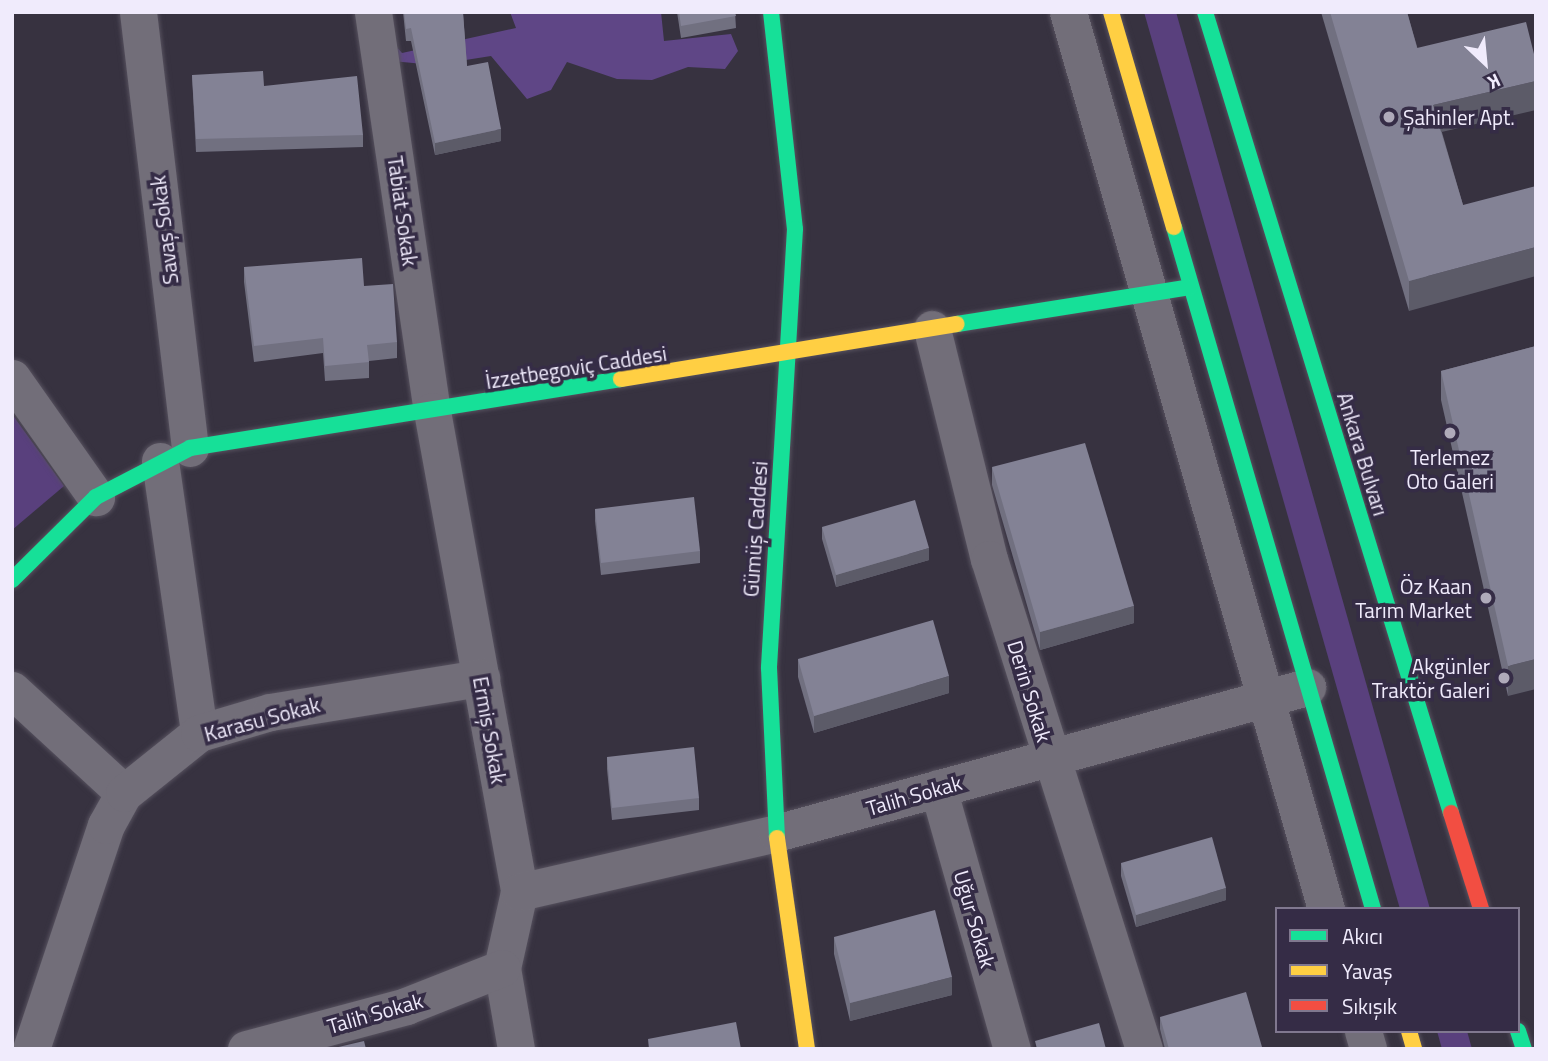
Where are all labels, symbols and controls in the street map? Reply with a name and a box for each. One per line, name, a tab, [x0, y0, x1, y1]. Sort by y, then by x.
north arrow	[1450, 28, 1520, 98]
text: K	[1483, 67, 1506, 98]
place label: Şahinler Apt.	[1403, 104, 1515, 130]
marker: Şahinler Apt.	[1381, 109, 1397, 125]
street label: Tabiat Sokak	[383, 154, 423, 268]
street label: Savaş Sokak	[145, 174, 183, 286]
street label: İzzetbegoviç Caddesi	[484, 340, 668, 394]
street label: Ankara Bulvarı	[1332, 389, 1394, 519]
marker: Terlemez Oto Galeri	[1442, 425, 1458, 441]
place label: Terlemez Oto Galeri	[1406, 444, 1494, 494]
street label: Gümüş Caddesi	[738, 460, 772, 598]
place label: Öz Kaan Tarım Market	[1355, 573, 1472, 623]
marker: Öz Kaan Tarım Market	[1478, 590, 1494, 606]
street label: Derin Sokak	[1003, 637, 1057, 745]
place label: Akgünler Traktör Galeri	[1372, 653, 1490, 703]
marker: Akgünler Traktör Galeri	[1496, 670, 1512, 686]
street label: Ermiş Sokak	[468, 674, 512, 786]
street label: Karasu Sokak	[201, 691, 323, 747]
street label: Talih Sokak	[863, 769, 965, 821]
street label: Uğur Sokak	[949, 867, 1001, 971]
legend	[1275, 907, 1520, 1033]
text: Akıcı	[1342, 920, 1383, 952]
text: Yavaş	[1342, 955, 1393, 987]
street label: Talih Sokak	[324, 987, 426, 1039]
text: Sıkışık	[1342, 990, 1397, 1022]

